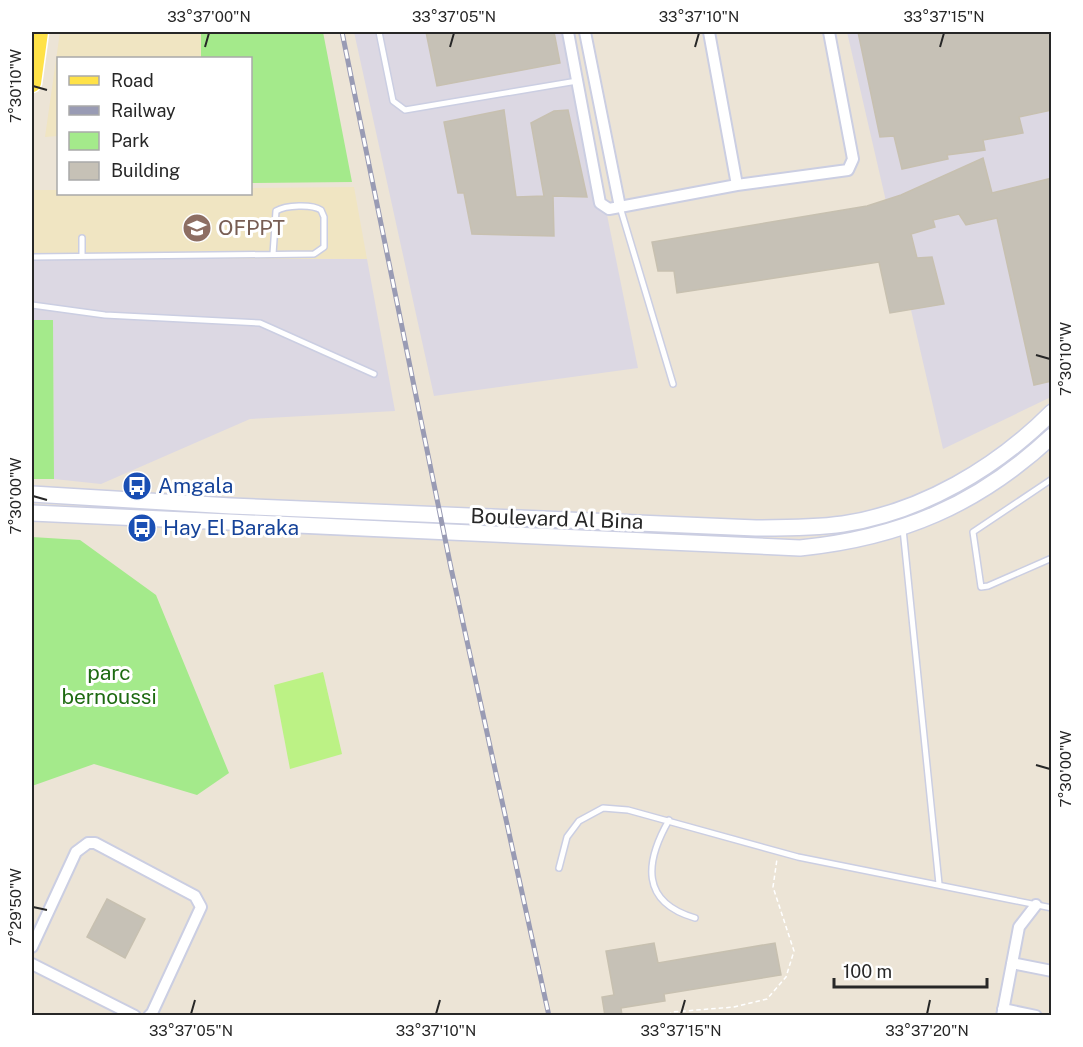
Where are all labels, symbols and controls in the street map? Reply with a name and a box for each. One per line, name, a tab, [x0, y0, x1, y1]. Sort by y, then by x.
text: 33°37'00"N	[167, 8, 251, 25]
text: 33°37'05"N	[412, 8, 496, 25]
text: 33°37'10"N	[659, 8, 739, 25]
text: 33°37'15"N	[903, 8, 985, 25]
text: 7°30'10"W	[7, 49, 24, 123]
legend	[57, 57, 252, 195]
text: Road	[111, 70, 154, 91]
text: Railway	[111, 100, 176, 121]
text: Park	[111, 130, 149, 151]
text: Building	[111, 160, 180, 181]
school or university icon: OFPPT	[181, 212, 213, 244]
place label: OFPPT	[218, 215, 285, 240]
text: 7°30'10"W	[1057, 322, 1074, 396]
text: 7°30'00"W	[7, 457, 24, 535]
bus stop icon: Amgala	[121, 470, 153, 502]
place label: Amgala	[158, 473, 233, 498]
street label: Boulevard Al Bina	[470, 503, 644, 534]
bus stop icon: Hay El Baraka	[126, 512, 158, 544]
place label: Hay El Baraka	[163, 515, 299, 540]
park label: parc bernoussi	[61, 660, 157, 709]
text: 7°30'00"W	[1057, 730, 1074, 808]
text: 7°29'50"W	[7, 868, 24, 946]
scale bar	[834, 951, 987, 989]
text: 100 m	[843, 961, 892, 982]
text: 33°37'05"N	[149, 1022, 233, 1039]
text: 33°37'10"N	[396, 1022, 476, 1039]
text: 33°37'15"N	[640, 1022, 722, 1039]
text: 33°37'20"N	[885, 1022, 969, 1039]

